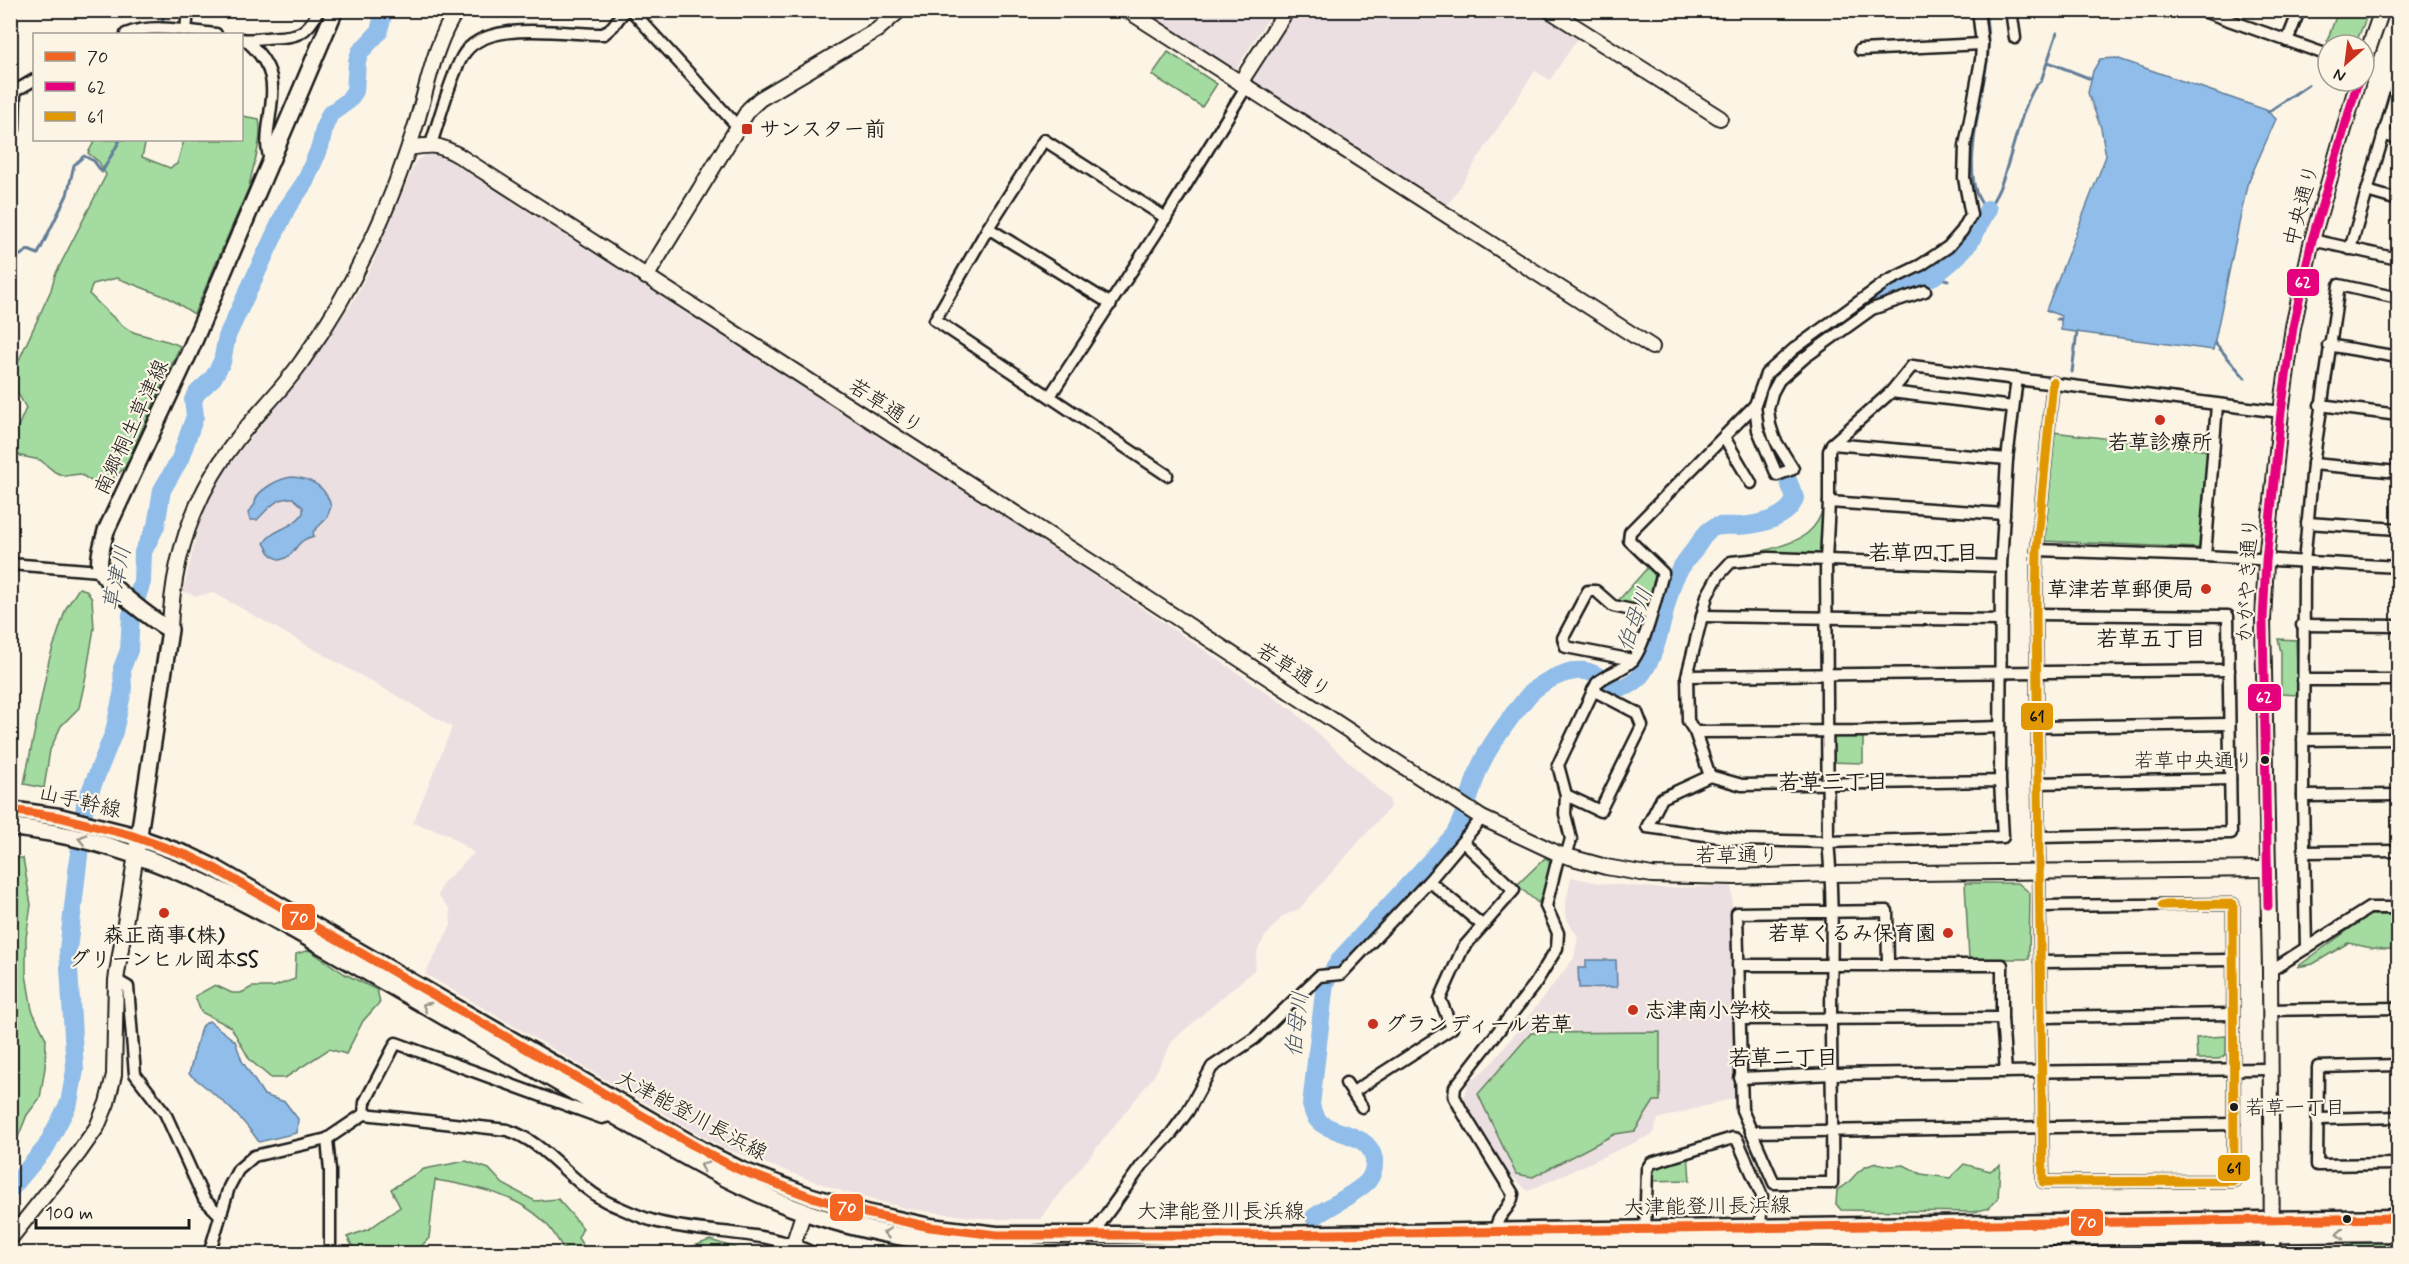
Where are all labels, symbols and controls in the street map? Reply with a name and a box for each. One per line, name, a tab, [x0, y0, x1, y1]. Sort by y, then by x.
legend	[33, 33, 243, 141]
north arrow	[2316, 33, 2376, 93]
text: 70	[87, 46, 108, 70]
text: N	[2330, 63, 2349, 87]
text: 62	[87, 76, 106, 100]
text: 61	[87, 106, 104, 130]
place label: サンスター前	[759, 116, 885, 144]
marker: サンスター前	[740, 122, 754, 136]
street label: 中央通り	[2278, 161, 2326, 249]
line badge: 62	[2286, 268, 2320, 297]
text: 62	[2295, 273, 2311, 294]
street label: 南郷桐生草津線	[88, 355, 176, 500]
street label: 若草通り	[843, 372, 928, 441]
marker: 若草診療所	[2153, 413, 2167, 427]
place label: 若草診療所	[2108, 429, 2213, 457]
street label: かがやき通り	[2231, 516, 2265, 644]
district label: 若草四丁目	[1868, 540, 1978, 568]
water label: 草津川	[97, 543, 139, 614]
place label: 草津若草郵便局	[2047, 576, 2194, 604]
marker: 草津若草郵便局	[2199, 582, 2213, 596]
water label: 伯母川	[1611, 584, 1660, 655]
district label: 若草五丁目	[2096, 626, 2206, 654]
street label: 若草通り	[1251, 636, 1336, 705]
line badge: 62	[2247, 683, 2282, 712]
text: 62	[2256, 688, 2272, 709]
line badge: 61	[2020, 702, 2054, 731]
text: 61	[2029, 707, 2045, 728]
place label: 若草中央通り	[2134, 748, 2254, 775]
marker: 若草中央通り	[2259, 754, 2271, 766]
district label: 若草三丁目	[1778, 769, 1888, 797]
street label: 山手幹線	[36, 779, 124, 825]
one-way arrow	[78, 834, 88, 847]
street label: 若草通り	[1695, 842, 1779, 870]
line badge: 70	[281, 903, 316, 931]
marker: 森正商事(株) グリーンヒル岡本SS	[157, 906, 171, 920]
text: 70	[290, 908, 308, 929]
place label: 若草くるみ保育園	[1768, 920, 1936, 948]
place label: 森正商事(株) グリーンヒル岡本SS	[69, 922, 259, 974]
marker: 若草くるみ保育園	[1941, 926, 1955, 940]
water label: 伯母川	[1280, 990, 1316, 1059]
place label: 志津南小学校	[1645, 997, 1771, 1025]
one-way arrow	[422, 1001, 432, 1013]
marker: 志津南小学校	[1626, 1003, 1640, 1017]
place label: グランディール若草	[1385, 1011, 1572, 1039]
marker: グランディール若草	[1366, 1017, 1380, 1031]
district label: 若草二丁目	[1728, 1045, 1838, 1073]
street label: 大津能登川長浜線	[611, 1064, 772, 1168]
place label: 若草一丁目	[2245, 1095, 2345, 1122]
marker: 若草一丁目	[2228, 1101, 2240, 1113]
line badge: 61	[2217, 1154, 2251, 1182]
text: 61	[2226, 1159, 2242, 1180]
one-way arrow	[700, 1162, 711, 1174]
scale bar	[36, 1192, 189, 1230]
street label: 大津能登川長浜線	[1623, 1192, 1791, 1222]
line badge: 70	[829, 1193, 864, 1222]
text: 70	[838, 1198, 856, 1219]
street label: 大津能登川長浜線	[1137, 1198, 1305, 1226]
text: 100 m	[45, 1202, 93, 1226]
line badge: 70	[2070, 1208, 2104, 1237]
text: 70	[2078, 1213, 2096, 1234]
unlabelled marker	[2341, 1213, 2353, 1225]
one-way arrow	[882, 1227, 892, 1240]
one-way arrow	[2336, 1228, 2345, 1240]

